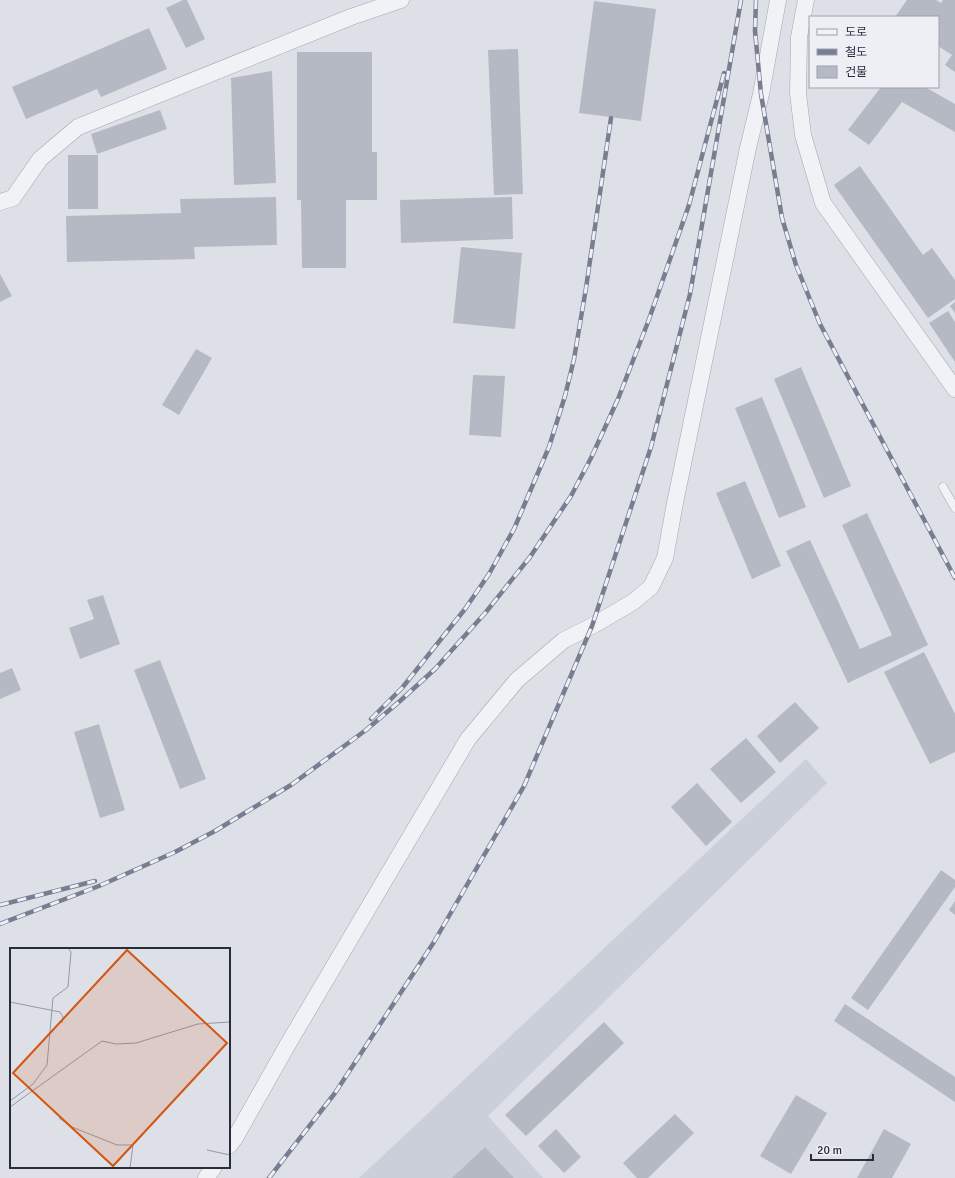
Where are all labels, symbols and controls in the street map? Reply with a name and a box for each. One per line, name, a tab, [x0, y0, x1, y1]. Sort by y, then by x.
legend	[809, 16, 939, 88]
text: 도로	[845, 25, 867, 40]
text: 철도	[845, 45, 867, 60]
text: 건물	[845, 65, 867, 80]
inset map	[10, 948, 230, 1168]
scale bar	[811, 1136, 873, 1162]
text: 20 m	[817, 1143, 842, 1158]

